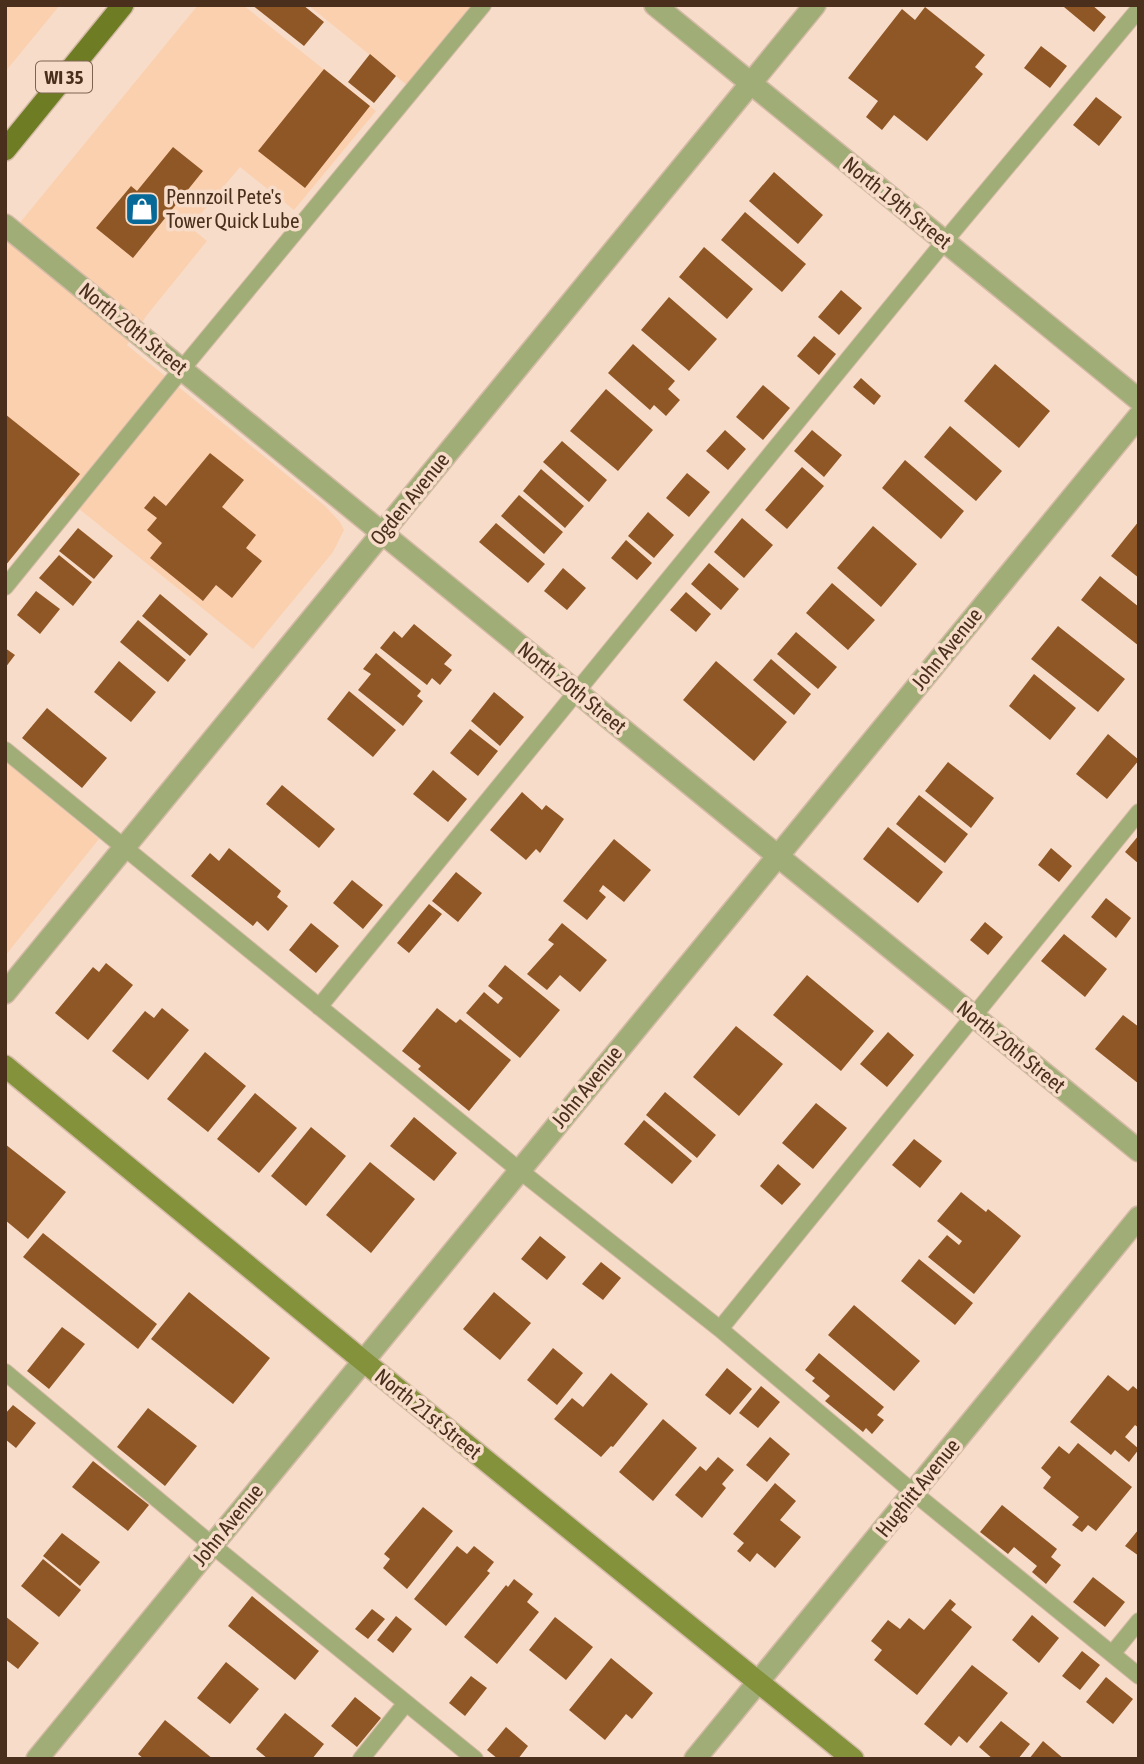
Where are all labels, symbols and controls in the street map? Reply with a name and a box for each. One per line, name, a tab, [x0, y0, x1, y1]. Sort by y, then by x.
road number: WI 35	[36, 61, 92, 92]
street label: North 19th Street	[839, 151, 957, 253]
place label: Pennzoil Pete's Tower Quick Lube	[166, 184, 299, 232]
shop icon: Pennzoil Pete's Tower Quick Lube	[123, 190, 161, 228]
street label: North 20th Street	[75, 277, 193, 379]
street label: Ogden Avenue	[365, 447, 454, 549]
street label: John Avenue	[906, 603, 986, 694]
street label: North 20th Street	[514, 636, 632, 738]
street label: North 20th Street	[953, 995, 1071, 1097]
street label: John Avenue	[546, 1041, 626, 1132]
street label: North 21st Street	[371, 1363, 487, 1463]
street label: Hughitt Avenue	[870, 1433, 964, 1541]
street label: John Avenue	[187, 1479, 267, 1570]

